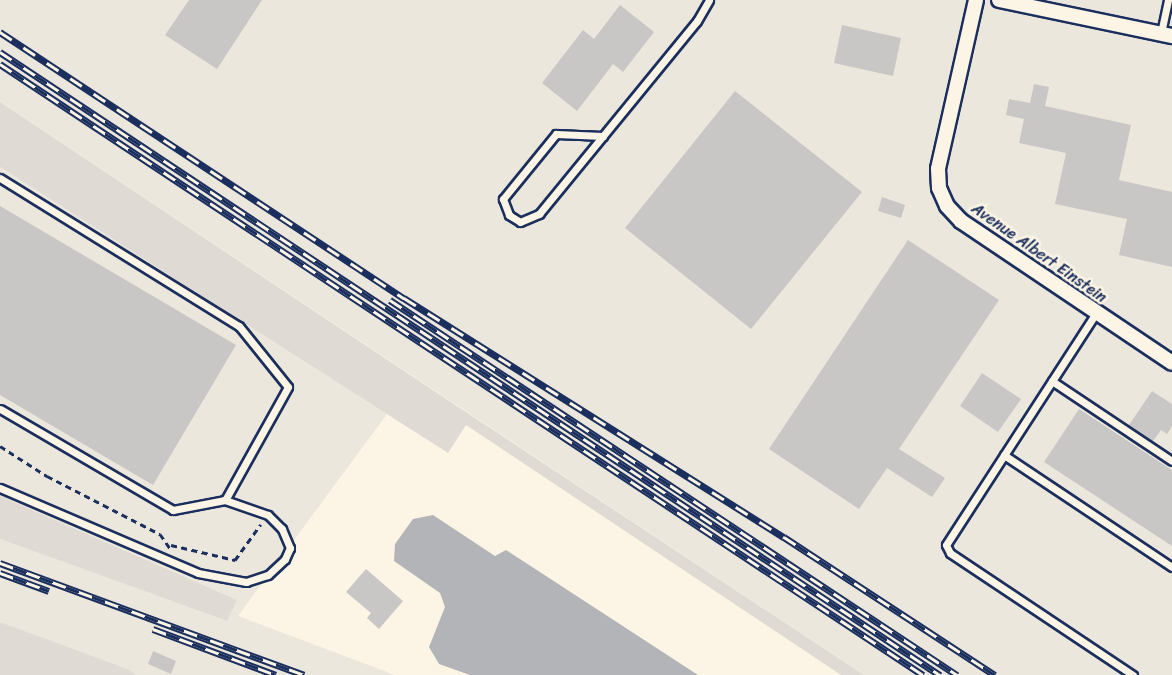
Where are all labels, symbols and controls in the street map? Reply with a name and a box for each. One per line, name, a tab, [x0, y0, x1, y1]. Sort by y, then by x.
street label: Avenue Albert Einstein	[967, 199, 1111, 307]

